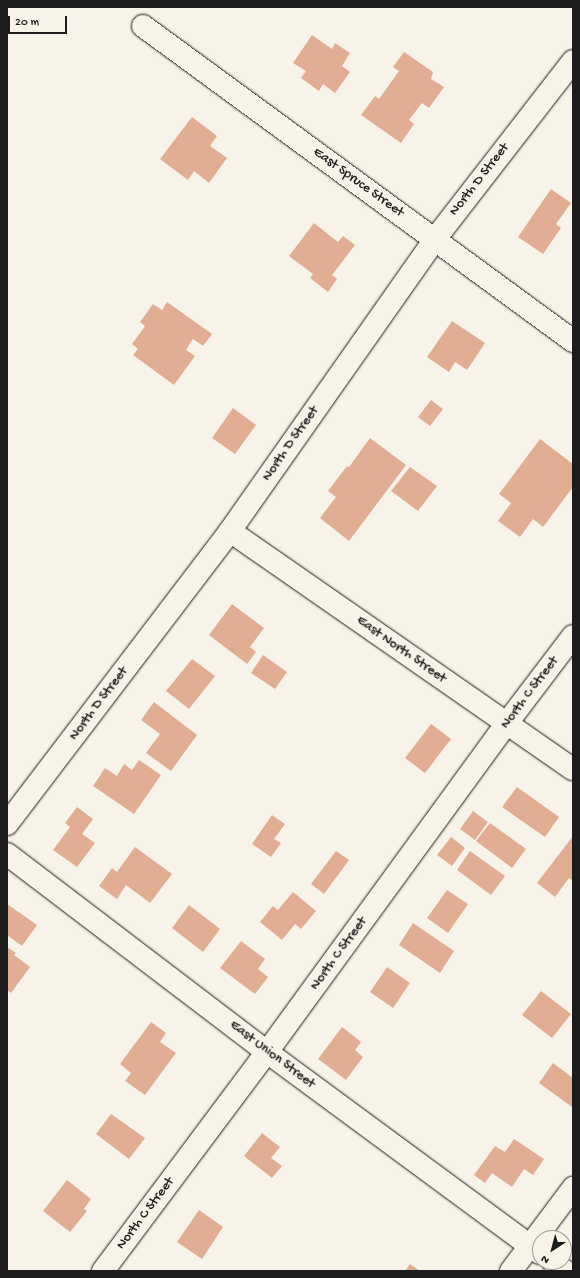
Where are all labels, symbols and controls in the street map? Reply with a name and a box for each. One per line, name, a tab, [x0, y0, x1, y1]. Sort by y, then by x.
scale bar	[10, 8, 69, 34]
text: 20 m	[15, 16, 39, 30]
street label: North D Street	[446, 140, 514, 220]
street label: East Spruce Street	[309, 144, 407, 222]
street label: North D Street	[259, 403, 323, 485]
street label: East North Street	[353, 613, 449, 687]
street label: North C Street	[497, 654, 563, 732]
street label: North D Street	[66, 664, 132, 744]
street label: North C Street	[307, 914, 371, 994]
street label: East Union Street	[226, 1017, 318, 1093]
street label: North C Street	[113, 1175, 179, 1253]
north arrow	[532, 1230, 572, 1270]
text: N	[539, 1252, 552, 1266]

